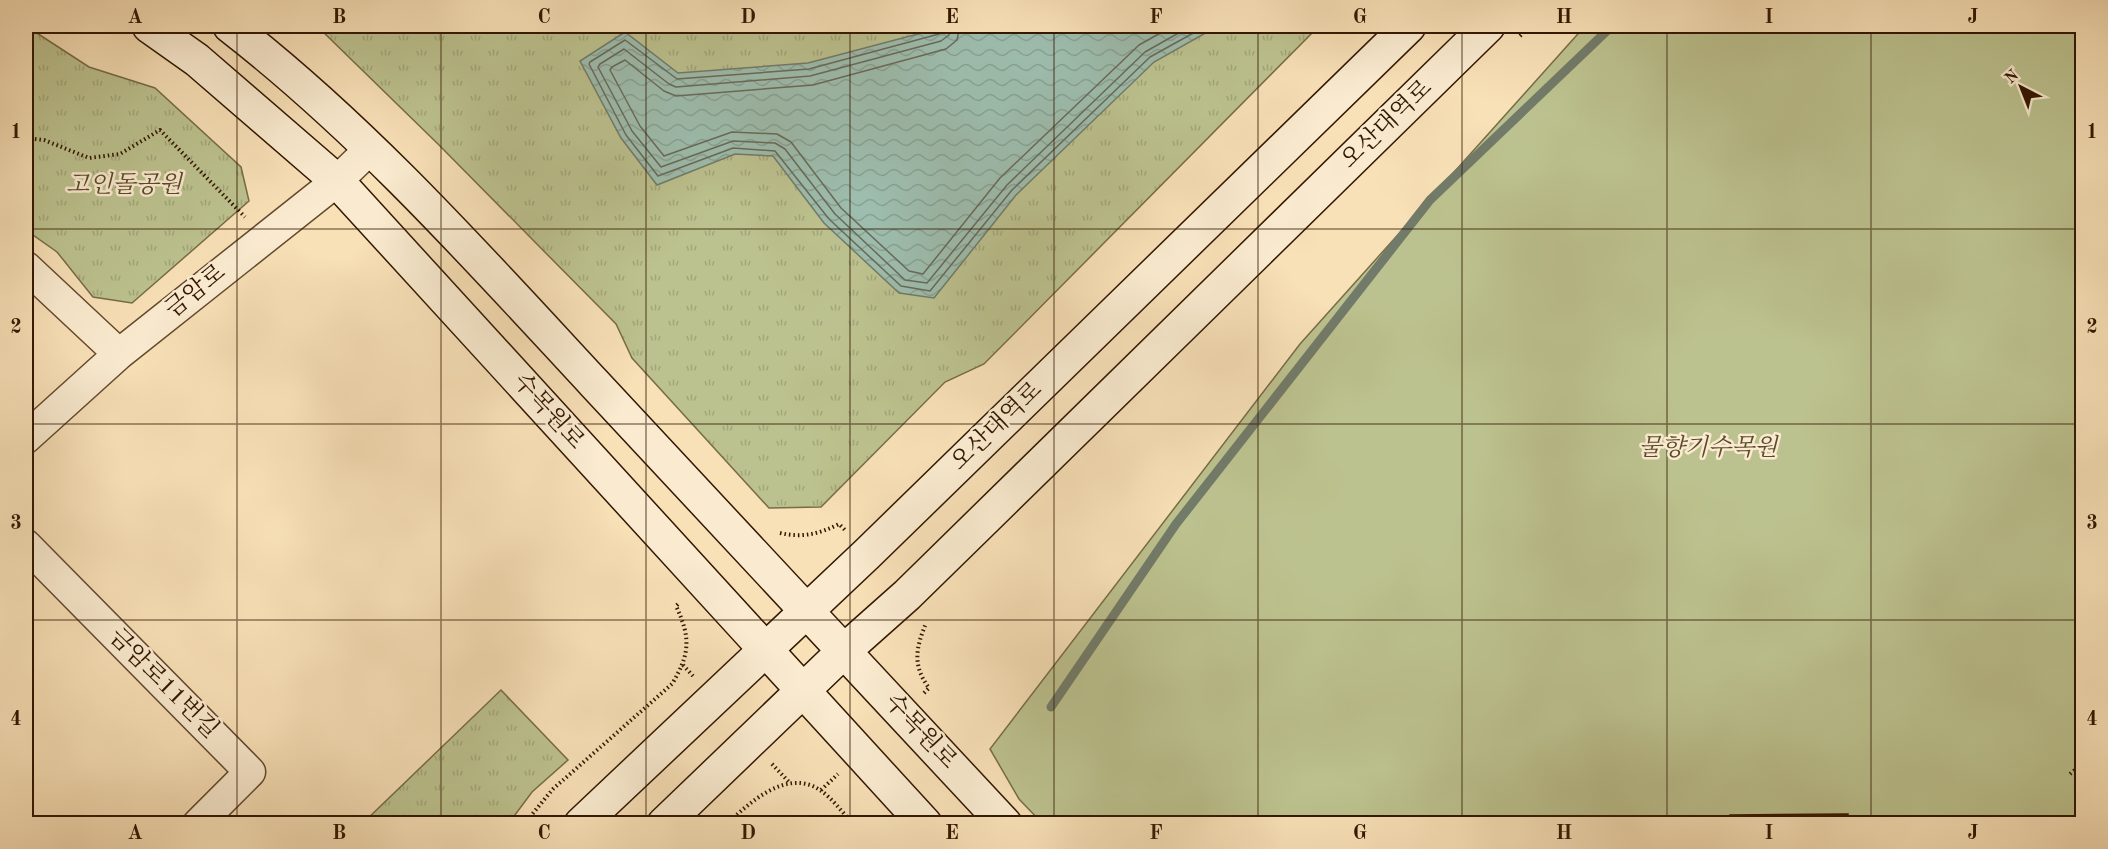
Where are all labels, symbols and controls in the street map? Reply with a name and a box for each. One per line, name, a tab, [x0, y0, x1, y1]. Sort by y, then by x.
text: A	[127, 8, 143, 28]
text: B	[332, 8, 346, 28]
text: C	[537, 8, 551, 28]
text: D	[740, 8, 756, 28]
text: E	[945, 8, 959, 28]
text: F	[1149, 8, 1163, 28]
text: G	[1353, 8, 1367, 28]
text: H	[1556, 8, 1572, 28]
text: I	[1765, 8, 1773, 28]
text: J	[1968, 8, 1979, 28]
north arrow	[1991, 57, 2051, 117]
text: N	[2002, 67, 2023, 87]
street label: 오산대역로	[1336, 75, 1437, 174]
text: 1	[10, 123, 22, 143]
text: 1	[2086, 123, 2098, 143]
park label: 고인돌공원	[66, 171, 184, 198]
street label: 금암로	[160, 259, 231, 323]
text: 2	[10, 318, 22, 338]
text: 2	[2086, 318, 2098, 338]
street label: 수목원로	[508, 368, 589, 454]
street label: 오산대역로	[946, 377, 1047, 476]
park label: 물향기수목원	[1638, 434, 1779, 461]
text: 3	[10, 514, 22, 534]
text: 3	[2086, 514, 2098, 534]
street label: 금암로11번길	[104, 623, 224, 743]
street label: 수목원로	[880, 689, 962, 774]
text: 4	[10, 710, 22, 730]
text: 4	[2086, 710, 2098, 730]
text: A	[127, 824, 143, 844]
text: B	[332, 824, 346, 844]
text: C	[537, 824, 551, 844]
text: D	[740, 824, 756, 844]
text: E	[945, 824, 959, 844]
text: F	[1149, 824, 1163, 844]
text: G	[1353, 824, 1367, 844]
text: H	[1556, 824, 1572, 844]
text: I	[1765, 824, 1773, 844]
text: J	[1968, 824, 1979, 844]

